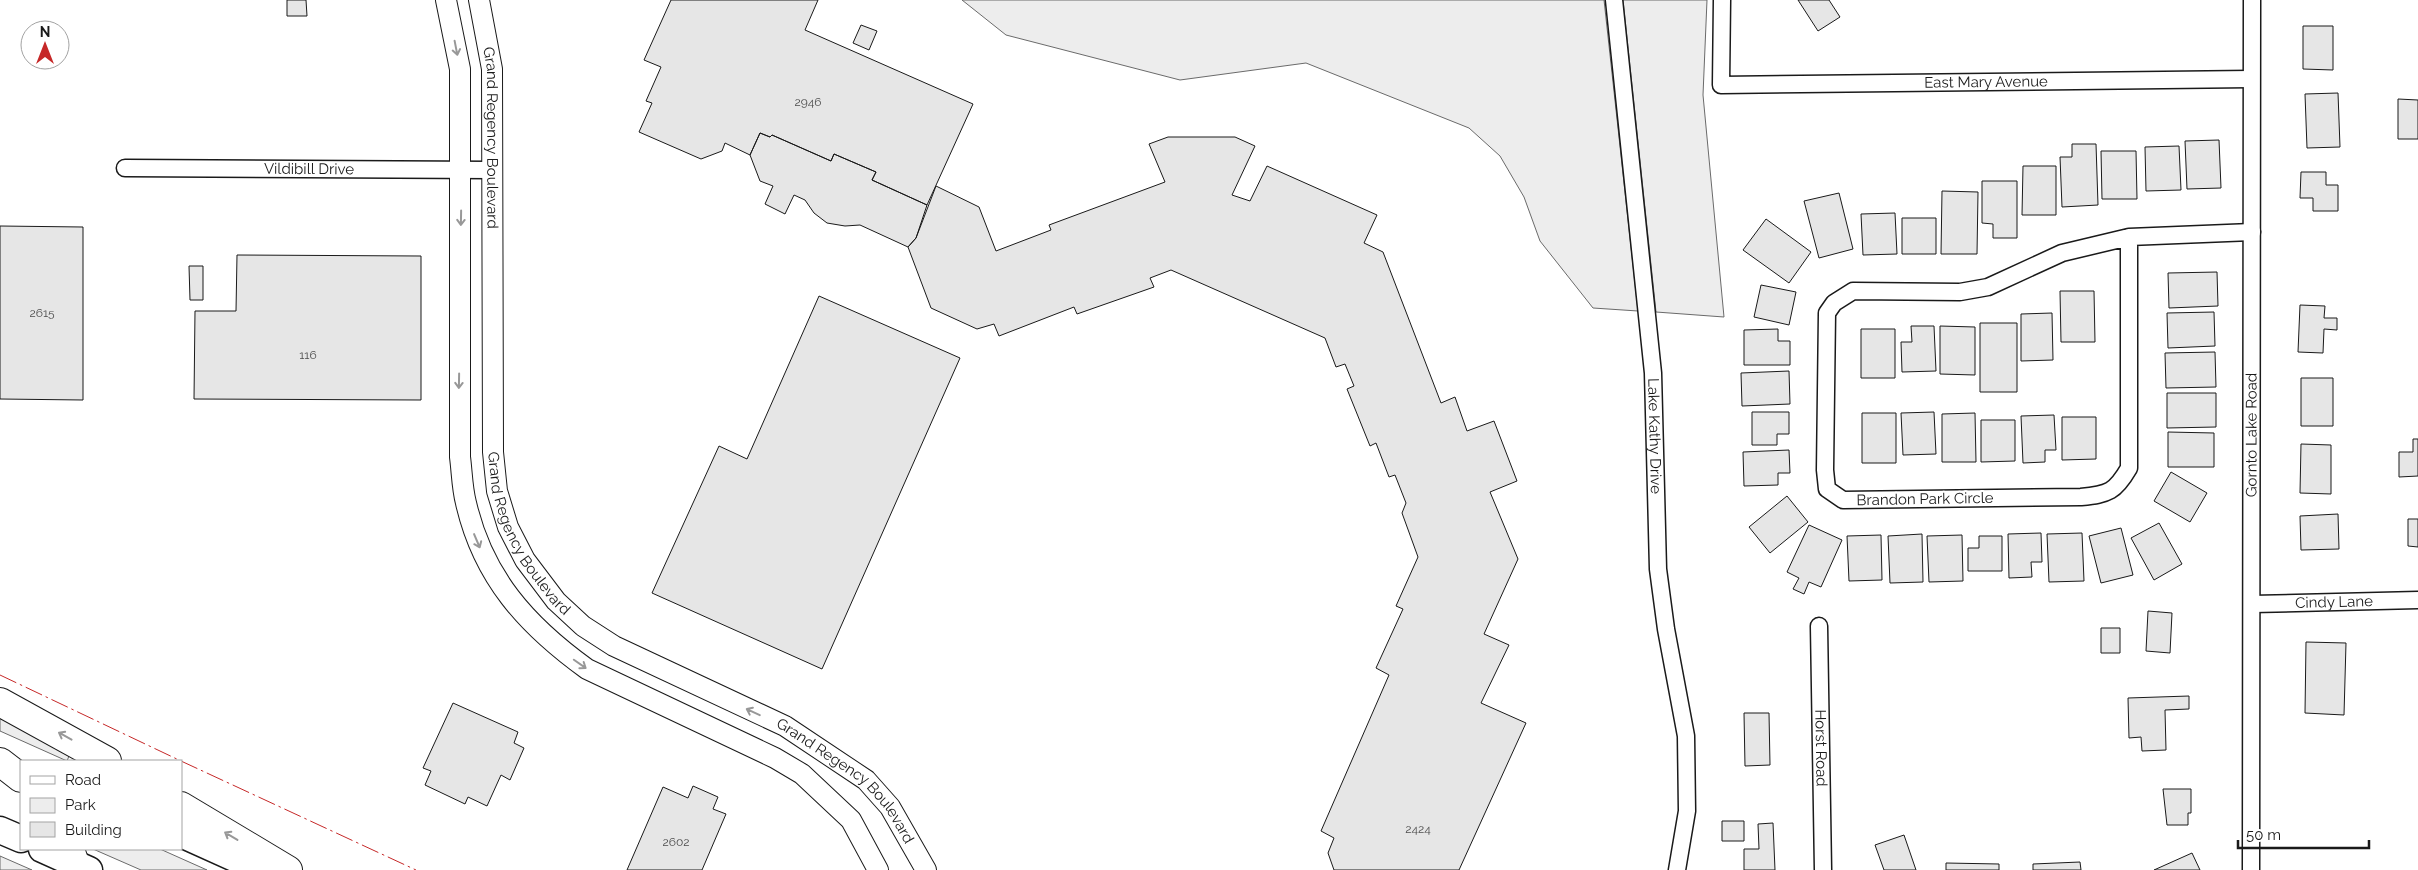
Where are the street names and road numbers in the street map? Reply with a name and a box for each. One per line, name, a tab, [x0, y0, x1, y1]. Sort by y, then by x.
street label: Grand Regency Boulevard	[479, 46, 501, 229]
street label: East Mary Avenue	[1924, 72, 2048, 92]
street label: Vildibill Drive	[264, 160, 354, 178]
street label: Gornto Lake Road	[2242, 373, 2261, 497]
street label: Lake Kathy Drive	[1644, 378, 1665, 494]
street label: Grand Regency Boulevard	[484, 451, 574, 619]
street label: Brandon Park Circle	[1856, 489, 1994, 509]
street label: Cindy Lane	[2295, 592, 2373, 612]
street label: Horst Road	[1811, 709, 1831, 787]
street label: Grand Regency Boulevard	[774, 714, 918, 847]

